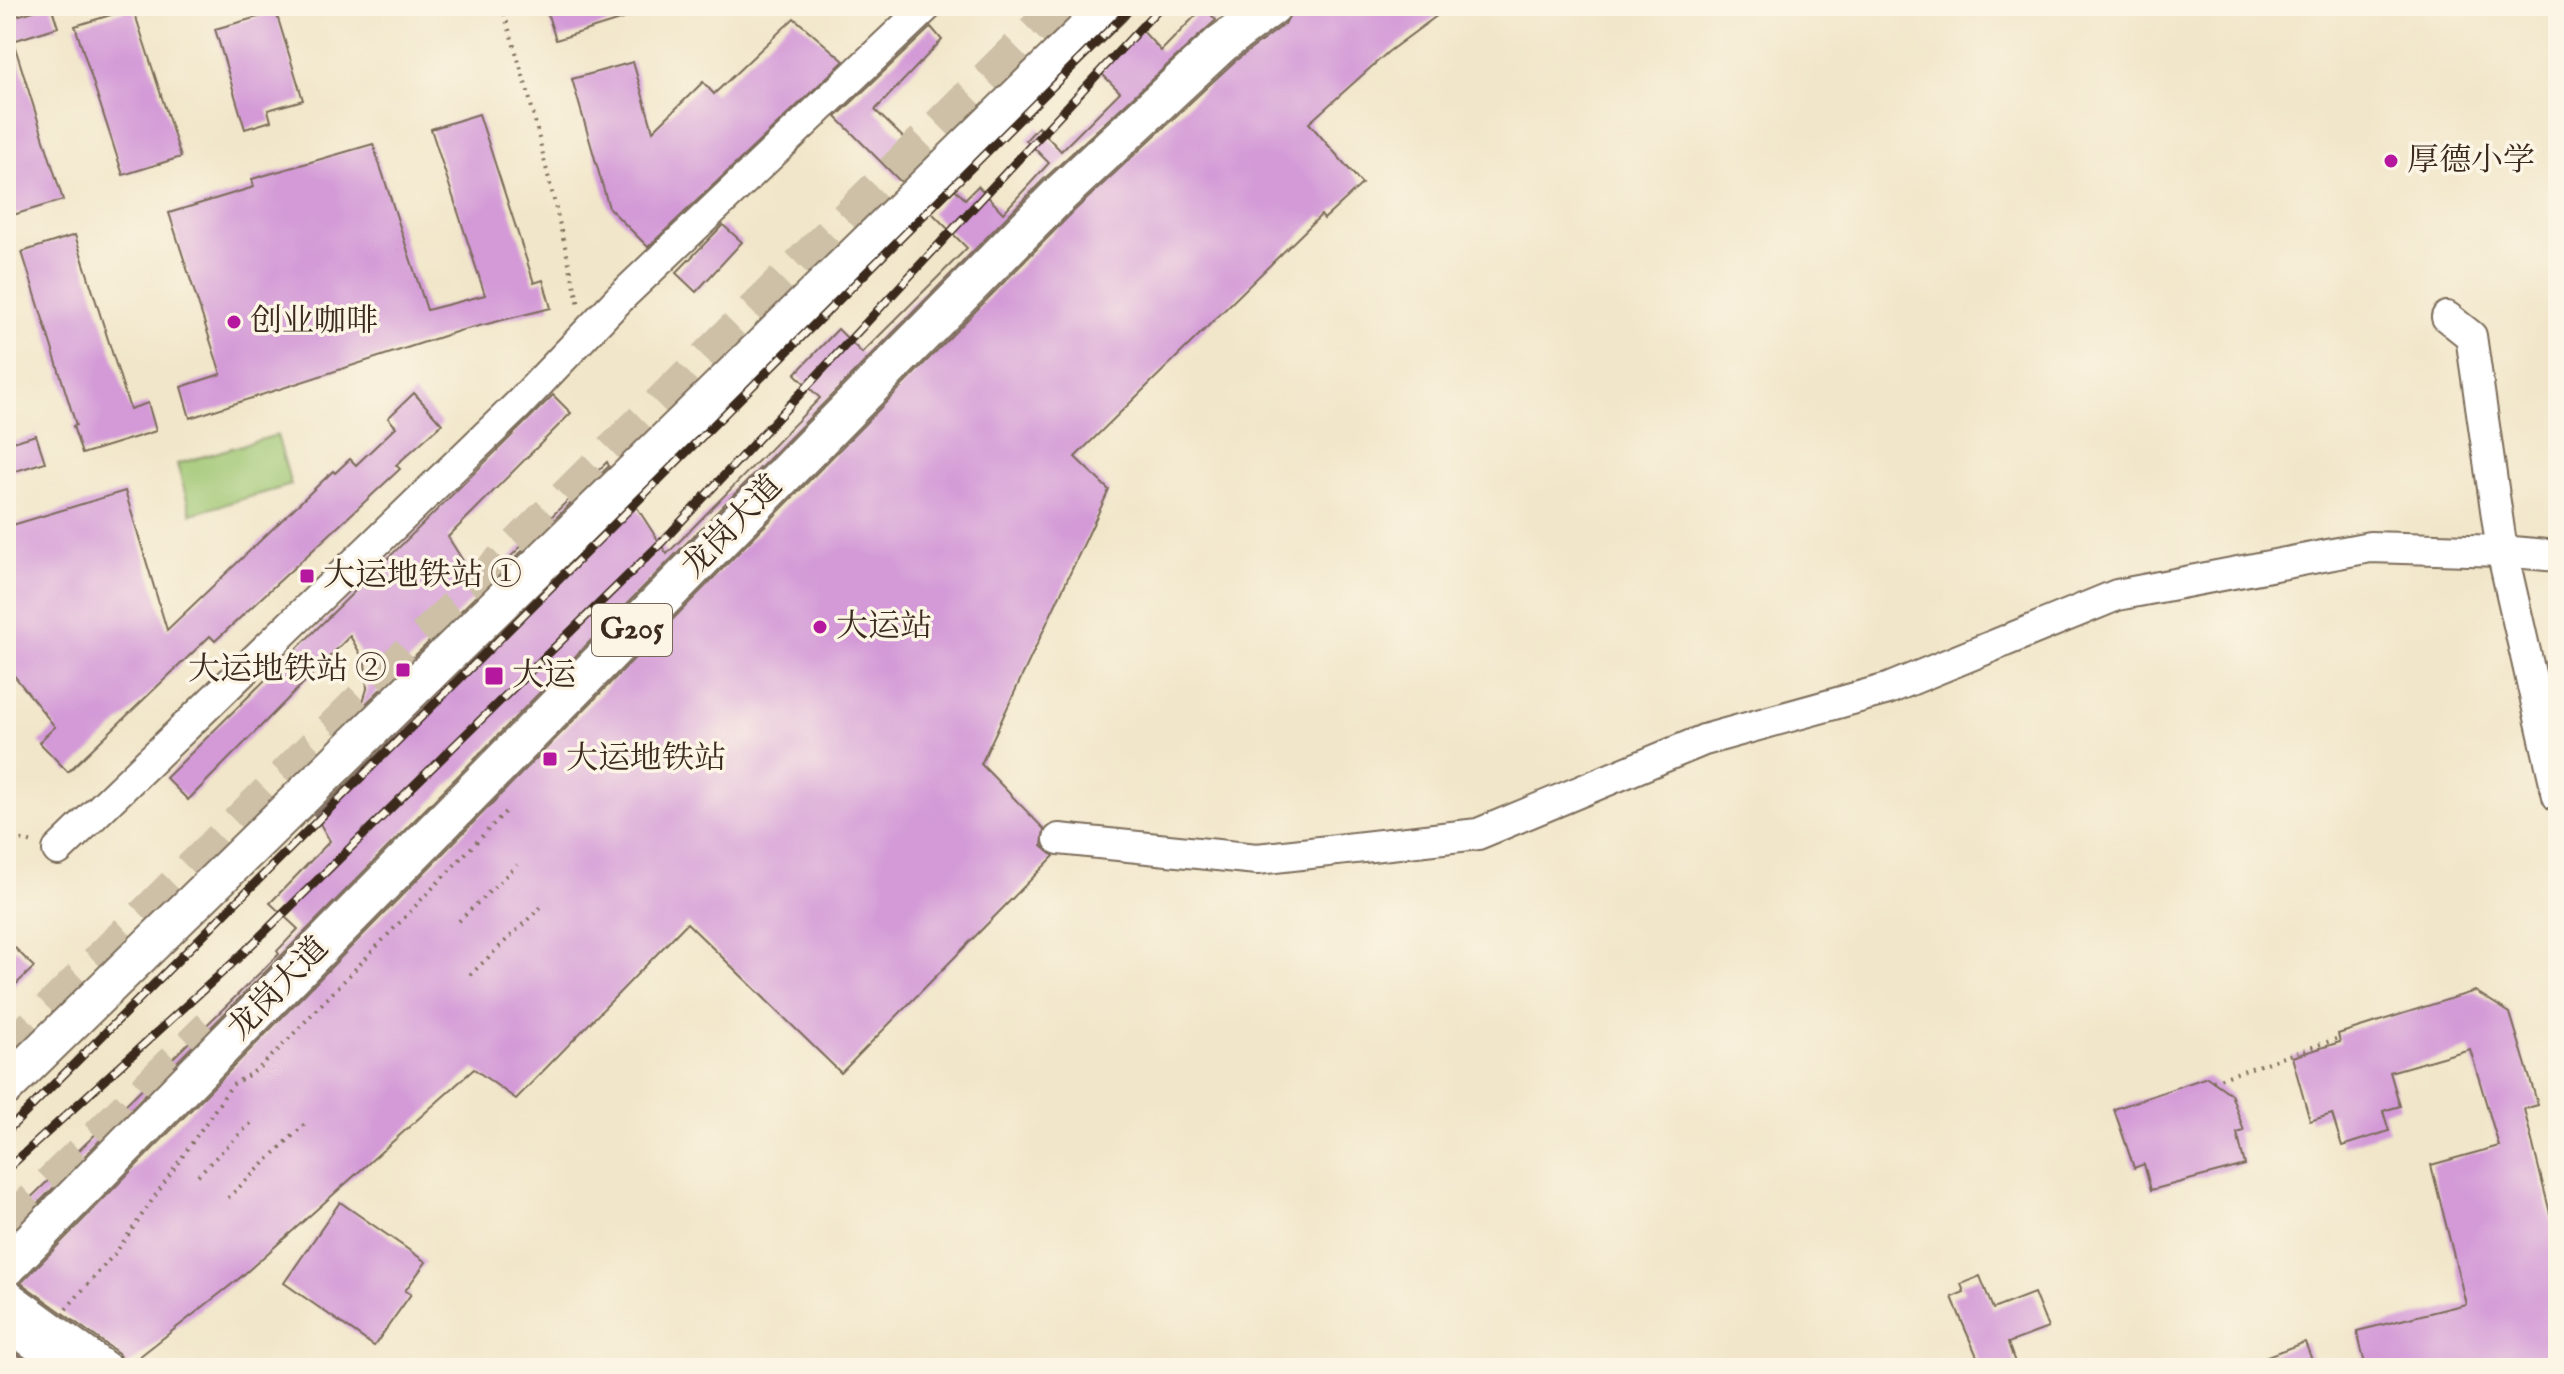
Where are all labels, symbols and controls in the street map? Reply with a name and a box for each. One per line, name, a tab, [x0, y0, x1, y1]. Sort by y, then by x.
place label: 厚德小学	[2407, 141, 2535, 182]
marker: 厚德小学	[2382, 152, 2400, 170]
place label: 创业咖啡	[250, 302, 378, 343]
marker: 创业咖啡	[225, 313, 243, 331]
street label: 龙岗大道	[674, 467, 792, 587]
place label: 大运地铁站 ①	[323, 556, 522, 597]
marker: 大运地铁站 ①	[298, 567, 316, 585]
road number: G205	[592, 604, 672, 656]
place label: 大运站	[836, 607, 932, 648]
marker: 大运站	[811, 618, 829, 636]
place label: 大运地铁站 ②	[188, 650, 387, 691]
place label: 大运	[512, 656, 576, 697]
marker: 大运地铁站 ②	[394, 661, 412, 679]
marker: 大运	[483, 665, 505, 687]
place label: 大运地铁站	[566, 739, 726, 780]
marker: 大运地铁站	[541, 750, 559, 768]
street label: 龙岗大道	[220, 929, 338, 1049]

